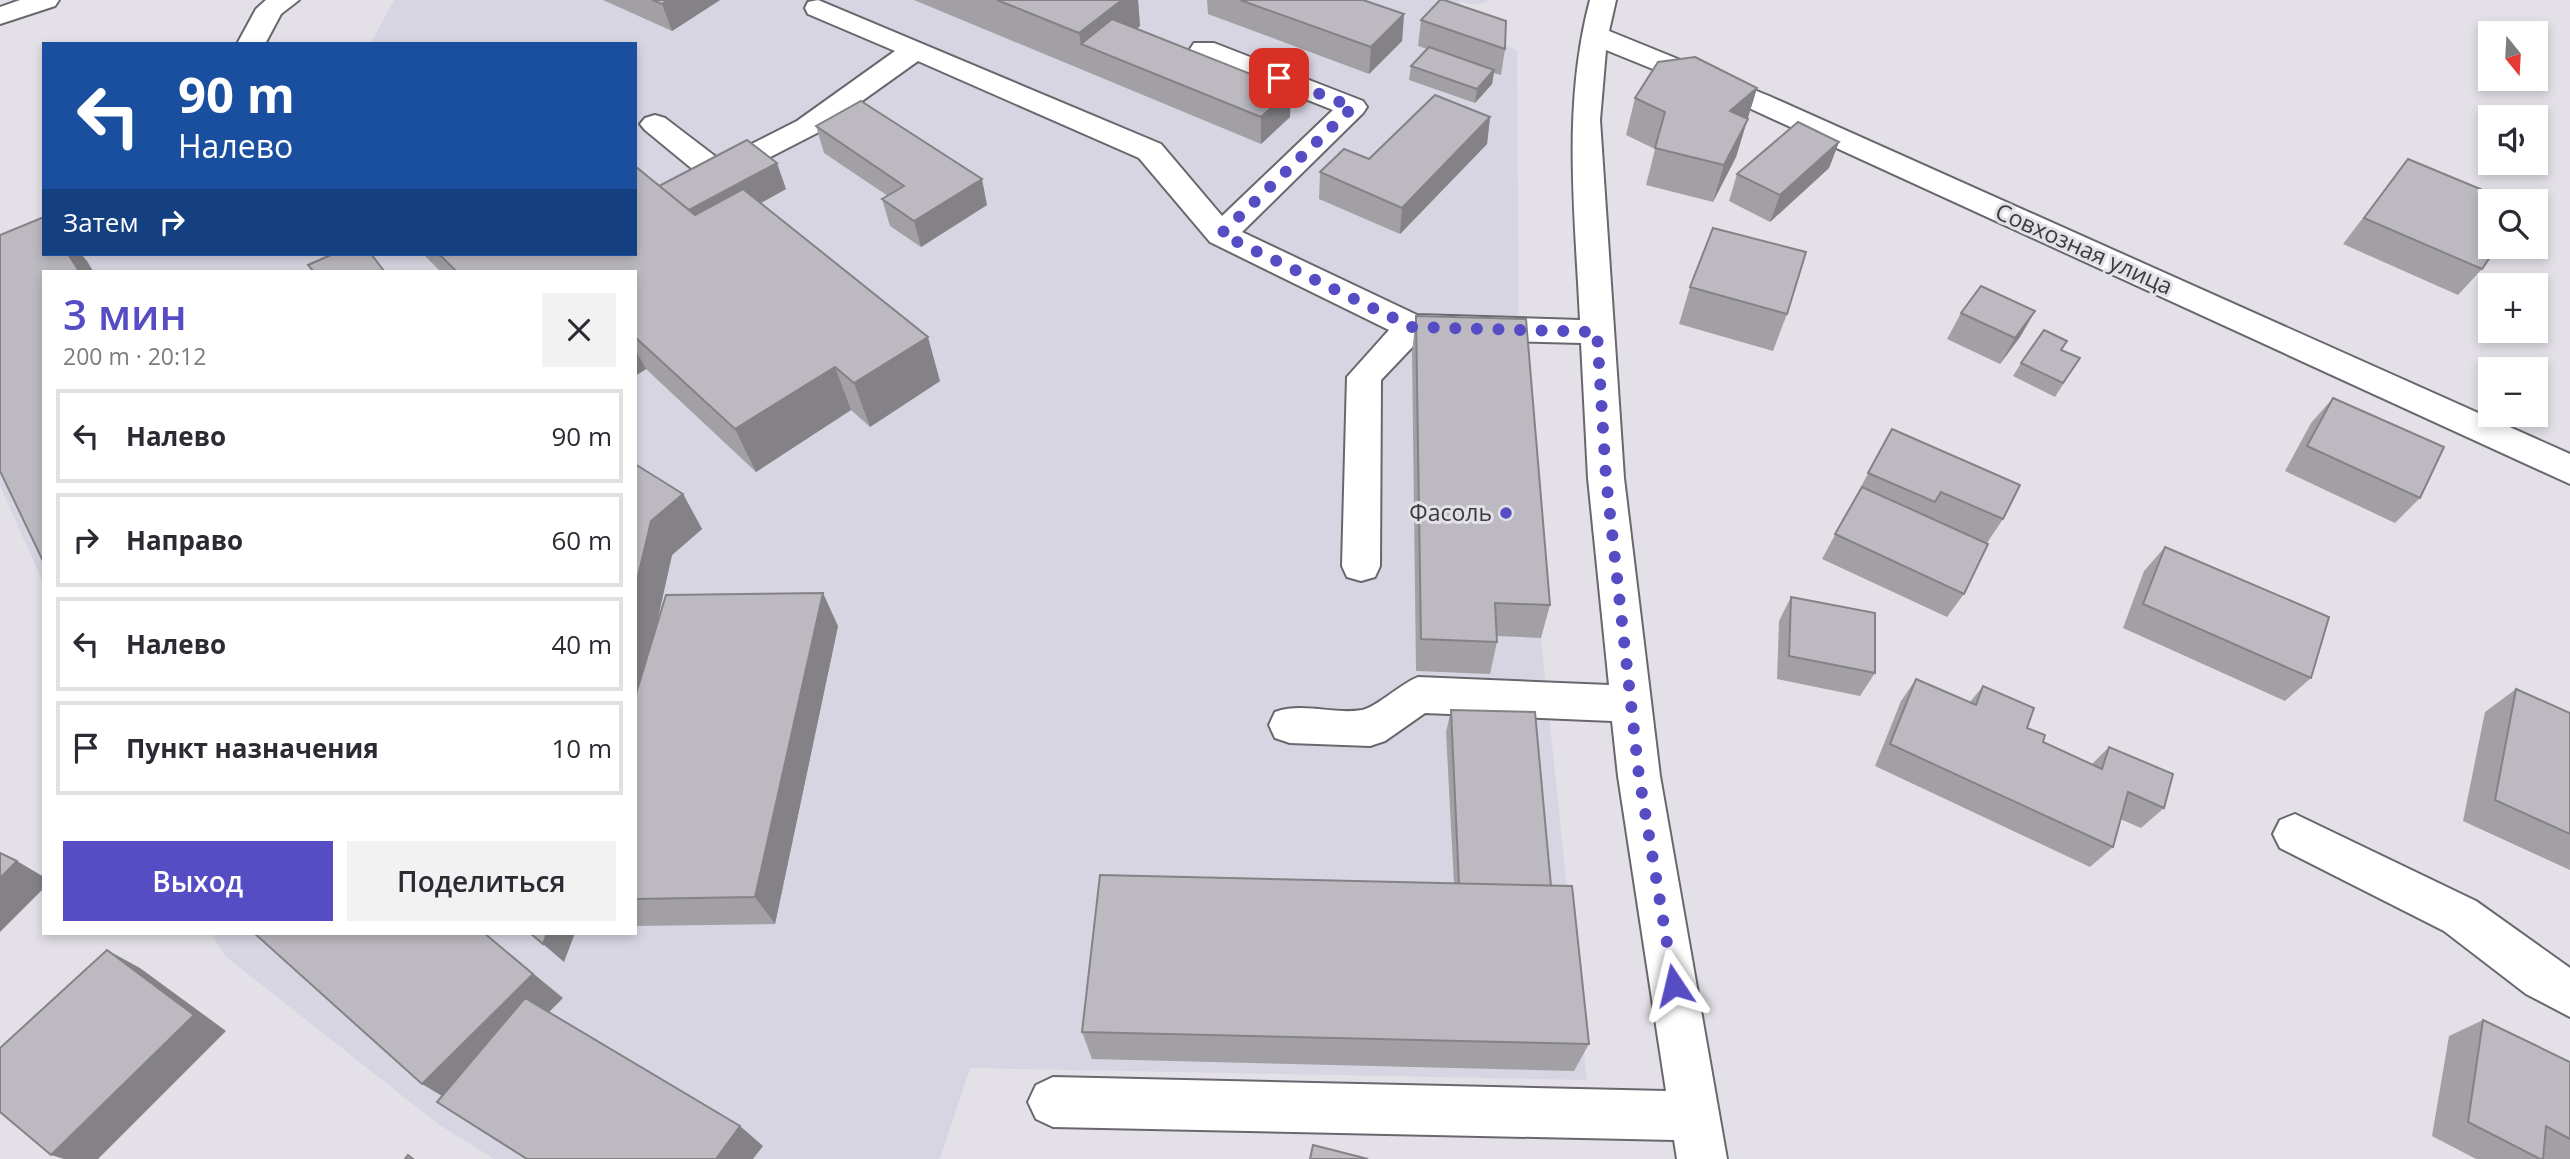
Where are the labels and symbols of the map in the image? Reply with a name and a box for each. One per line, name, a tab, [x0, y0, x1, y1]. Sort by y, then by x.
north arrow	[2478, 21, 2548, 91]
pin	[1249, 48, 1309, 108]
street label: Совхозная улица	[1991, 195, 2178, 302]
place label: Фасоль	[1409, 496, 1492, 528]
marker: Фасоль	[1498, 505, 1514, 521]
position arrow	[1637, 948, 1711, 1022]

